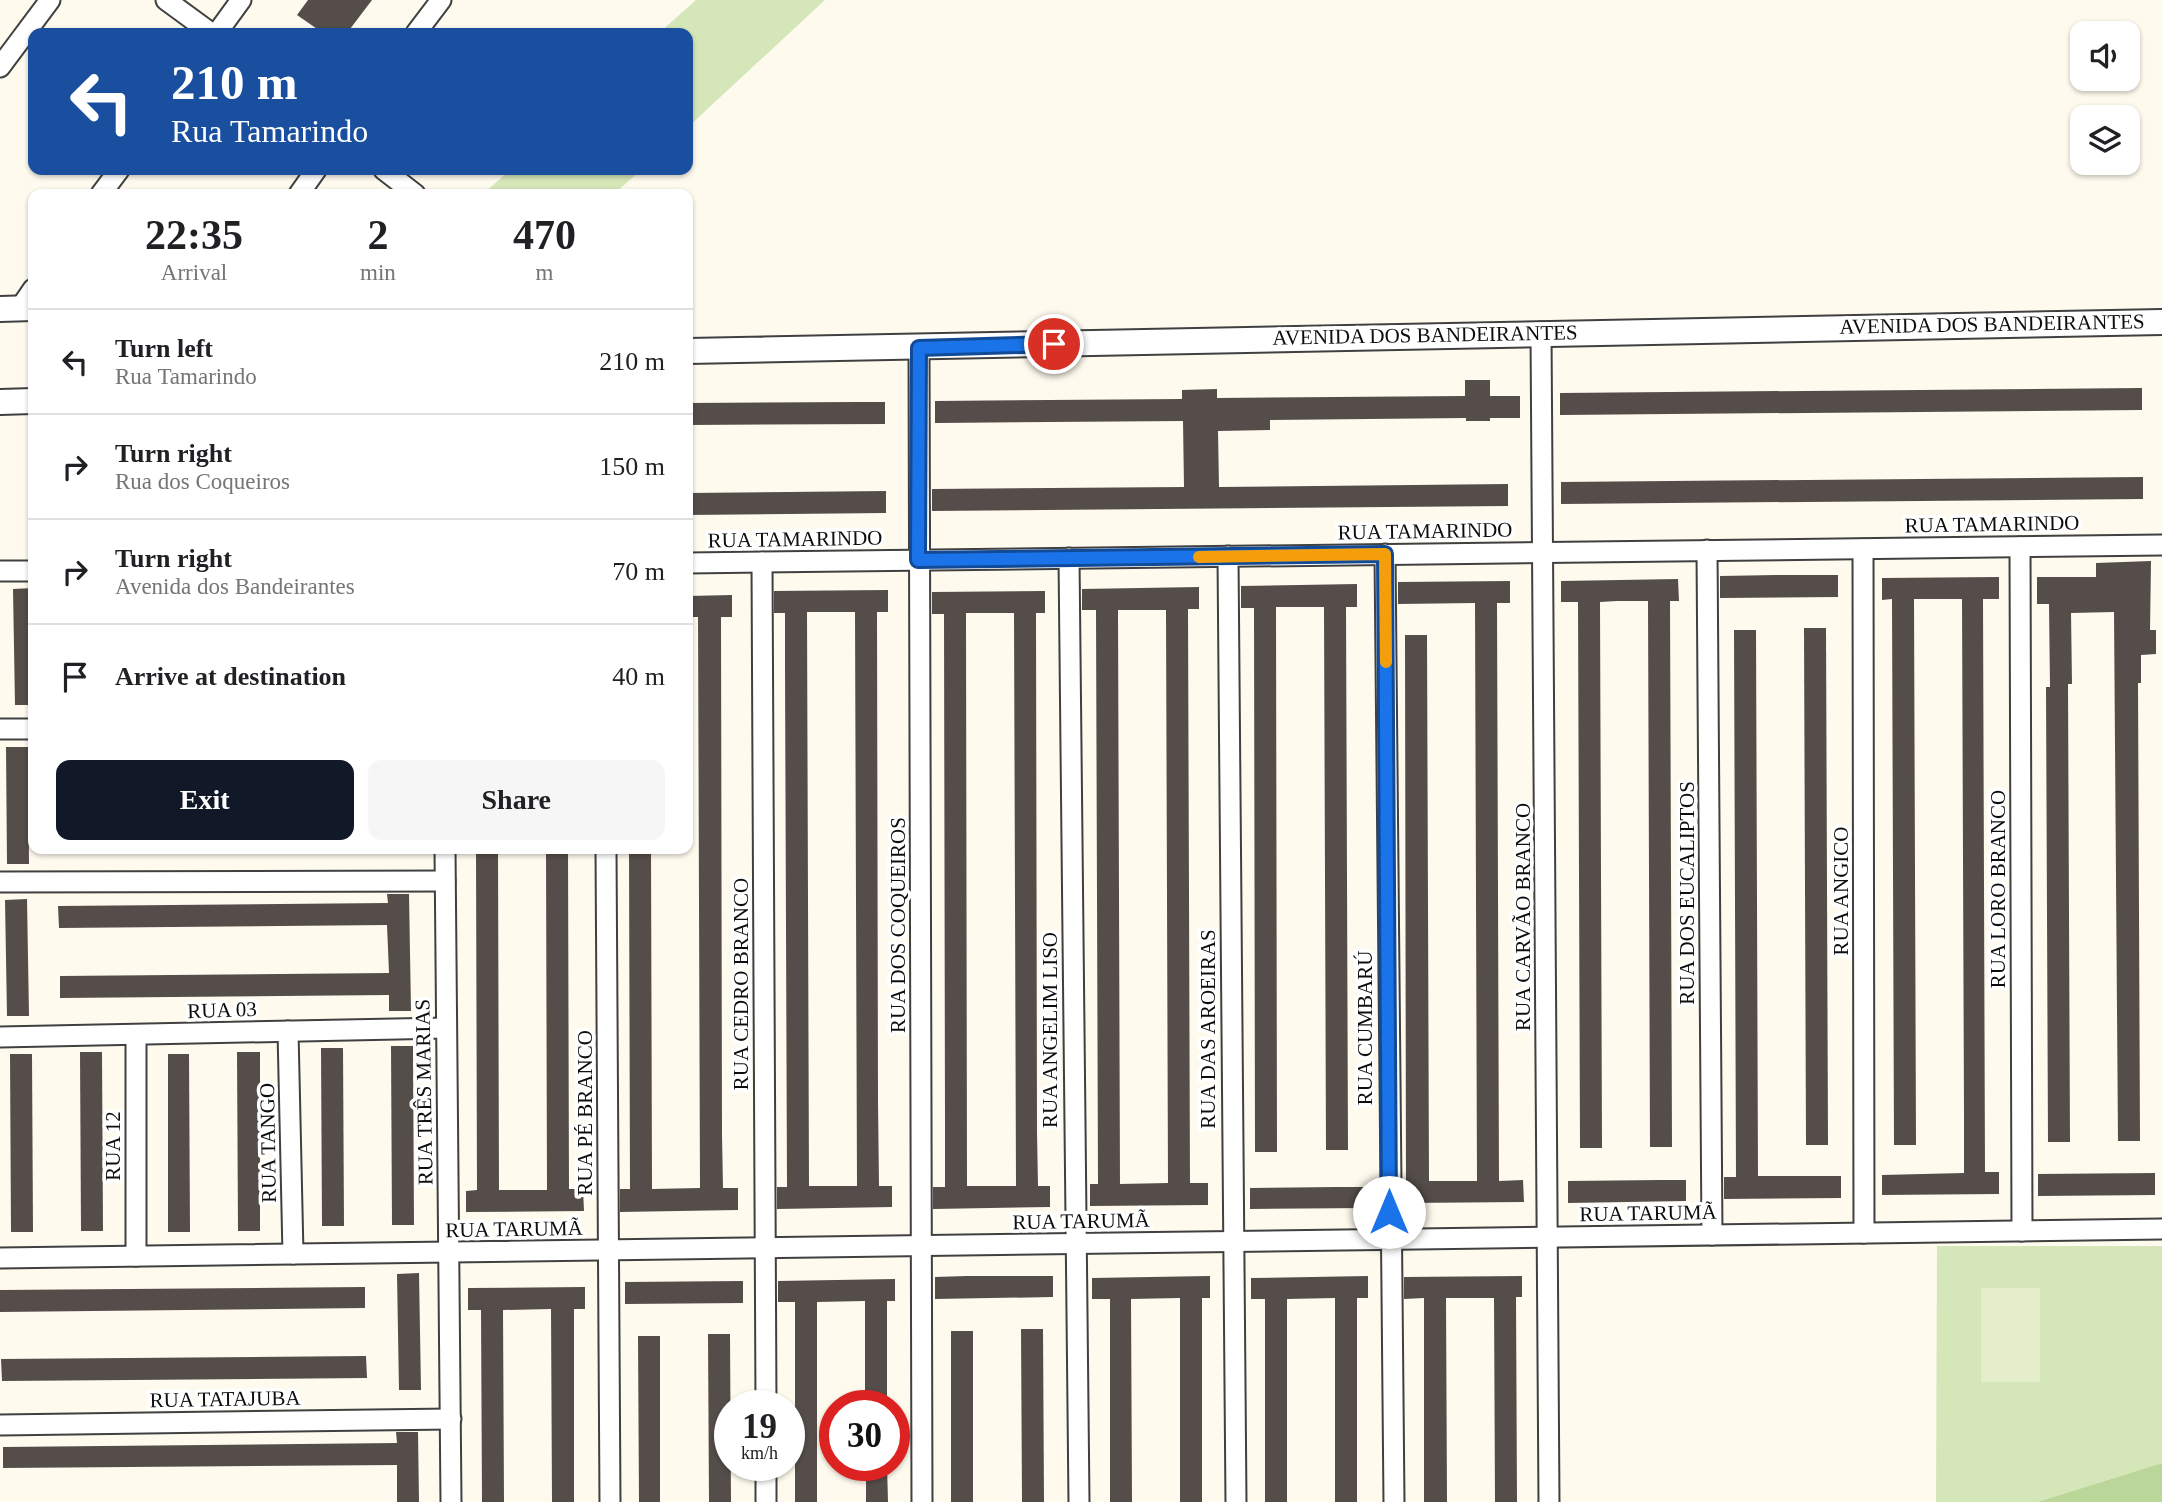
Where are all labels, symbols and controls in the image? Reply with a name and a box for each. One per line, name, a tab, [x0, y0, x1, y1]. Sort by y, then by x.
map controls	[2070, 21, 2140, 175]
button: sound	[2070, 21, 2140, 91]
text: 210 m	[171, 55, 298, 110]
icon: left	[56, 56, 147, 147]
button: layers	[2070, 105, 2140, 175]
text: Rua Tamarindo	[171, 113, 368, 149]
text: 22:35	[145, 212, 243, 258]
text: 2	[367, 212, 388, 258]
text: 470	[513, 212, 576, 258]
text: Arrival	[161, 260, 227, 285]
text: min	[360, 260, 396, 285]
text: m	[535, 260, 553, 285]
street label: AVENIDA DOS BANDEIRANTES	[1839, 309, 2145, 339]
pin	[1024, 314, 1084, 374]
street label: AVENIDA DOS BANDEIRANTES	[1272, 320, 1578, 350]
icon: arrive	[1035, 325, 1073, 363]
text: Turn left	[115, 334, 213, 363]
icon: left	[56, 343, 94, 381]
text: 210 m	[599, 347, 665, 376]
text: Rua Tamarindo	[115, 364, 257, 389]
text: Turn right	[115, 439, 232, 468]
icon: right	[56, 448, 94, 486]
text: 150 m	[599, 452, 665, 481]
text: Rua dos Coqueiros	[115, 469, 290, 494]
street label: RUA TAMARINDO	[1904, 510, 2080, 538]
street label: RUA TAMARINDO	[1337, 517, 1513, 545]
street label: RUA TAMARINDO	[707, 525, 883, 553]
text: Turn right	[115, 544, 232, 573]
icon: right	[56, 553, 94, 591]
text: 70 m	[612, 557, 665, 586]
text: Avenida dos Bandeirantes	[115, 574, 355, 599]
icon: arrive	[56, 658, 94, 696]
text: Arrive at destination	[115, 662, 346, 691]
text: 40 m	[612, 662, 665, 691]
button: Exit	[56, 760, 354, 840]
button: Share	[368, 760, 665, 840]
street label: RUA DOS EUCALIPTOS	[1675, 781, 1699, 1005]
street label: RUA LORO BRANCO	[1986, 790, 2010, 988]
street label: RUA CARVÃO BRANCO	[1511, 803, 1535, 1031]
street label: RUA DOS COQUEIROS	[886, 817, 910, 1033]
street label: RUA ANGICO	[1829, 827, 1853, 955]
street label: RUA CEDRO BRANCO	[729, 878, 753, 1090]
street label: RUA DAS AROEIRAS	[1196, 929, 1220, 1129]
street label: RUA ANGELIM LISO	[1038, 932, 1062, 1128]
street label: RUA CUMBARÚ	[1353, 951, 1377, 1105]
street label: RUA 03	[187, 997, 257, 1023]
street label: RUA TRÊS MARIAS	[410, 999, 438, 1185]
street label: RUA PÉ BRANCO	[573, 1030, 597, 1196]
street label: RUA TANGO	[255, 1083, 281, 1203]
street label: RUA 12	[101, 1111, 125, 1181]
position arrow	[1352, 1175, 1426, 1249]
street label: RUA TARUMÃ	[1579, 1200, 1718, 1226]
street label: RUA TARUMÃ	[1012, 1208, 1151, 1234]
street label: RUA TARUMÃ	[445, 1216, 584, 1242]
street label: RUA TATAJUBA	[149, 1386, 301, 1412]
speed limit sign: 30	[819, 1390, 910, 1481]
text: 19	[742, 1407, 777, 1446]
text: km/h	[741, 1443, 778, 1463]

